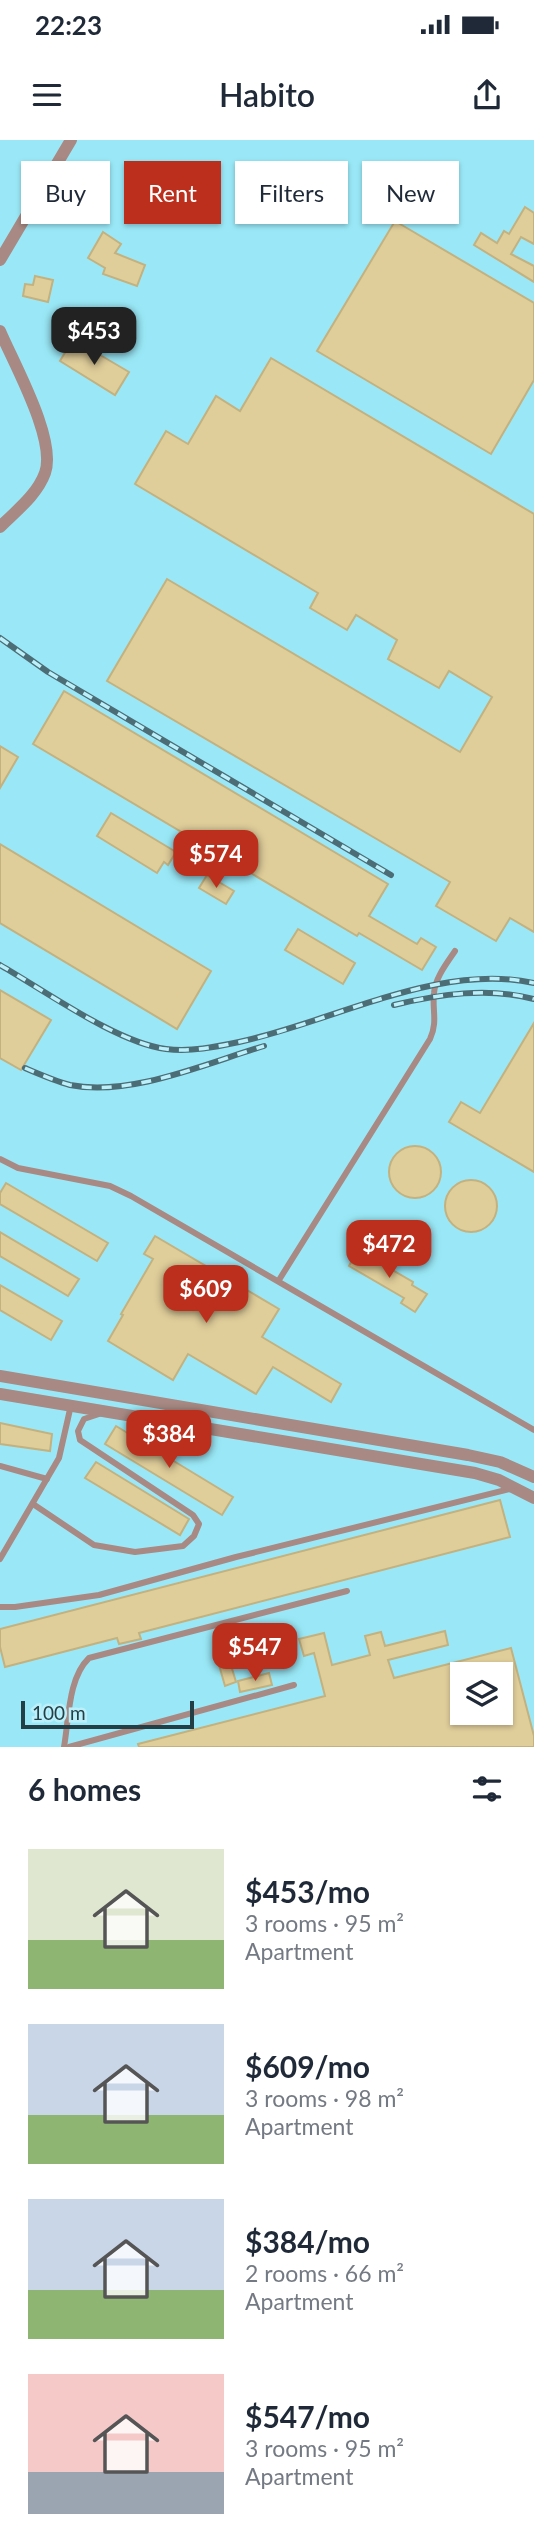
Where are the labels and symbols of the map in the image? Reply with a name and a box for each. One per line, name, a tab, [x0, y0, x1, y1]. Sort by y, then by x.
pin: $453	[53, 308, 135, 367]
pin: $574	[175, 830, 257, 890]
pin: $472	[348, 1220, 430, 1280]
pin: $609	[165, 1266, 247, 1325]
pin: $384	[128, 1410, 210, 1470]
pin: $547	[214, 1624, 296, 1683]
scale bar	[21, 1698, 194, 1730]

